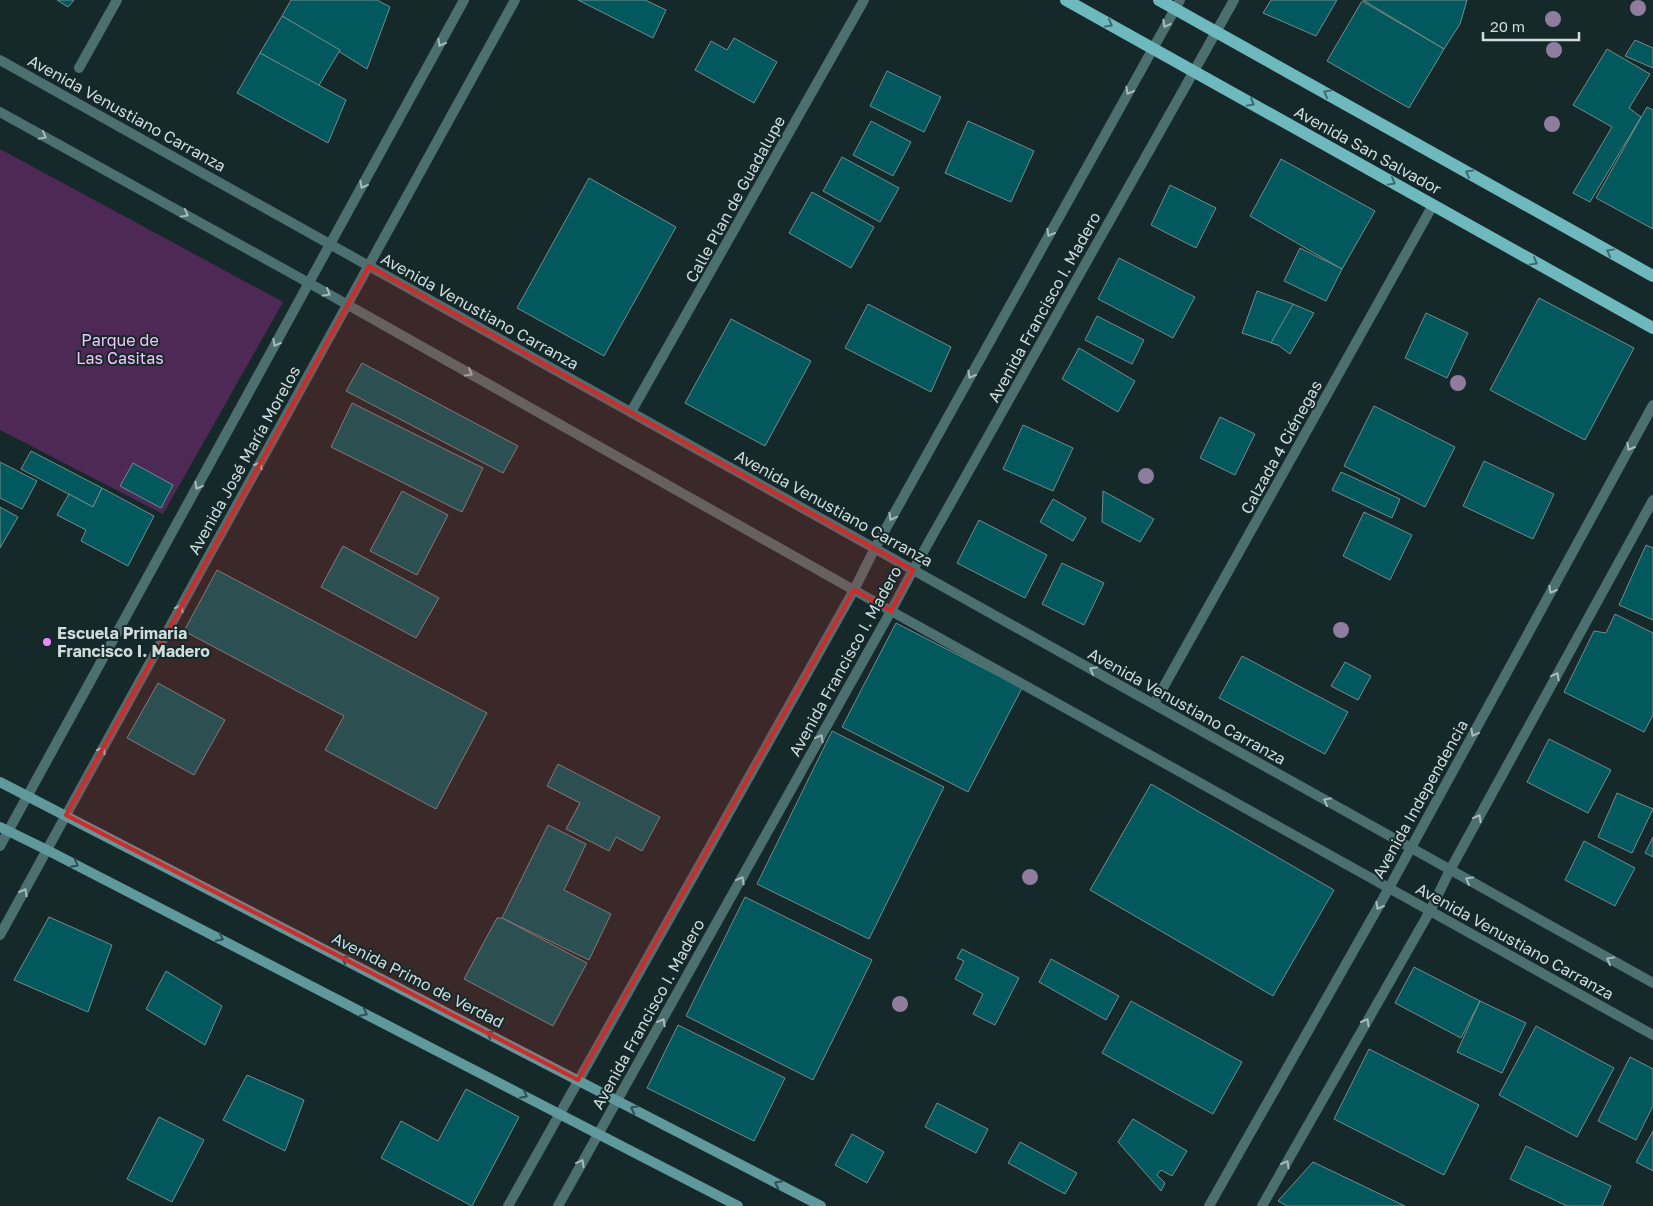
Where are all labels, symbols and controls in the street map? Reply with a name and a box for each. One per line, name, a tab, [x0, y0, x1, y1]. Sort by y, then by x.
scale bar	[1483, 10, 1579, 42]
one-way arrow	[1103, 17, 1112, 27]
text: 20 m	[1490, 17, 1525, 35]
one-way arrow	[1162, 19, 1172, 28]
one-way arrow	[437, 37, 447, 46]
street label: Avenida Venustiano Carranza	[25, 50, 229, 176]
one-way arrow	[1125, 85, 1135, 94]
one-way arrow	[1323, 90, 1332, 100]
one-way arrow	[1245, 97, 1254, 107]
street label: Avenida San Salvador	[1291, 101, 1445, 199]
street label: Calle Plan de Guadalupe	[681, 112, 789, 286]
one-way arrow	[37, 130, 46, 140]
one-way arrow	[1465, 169, 1474, 179]
one-way arrow	[1387, 176, 1396, 186]
one-way arrow	[359, 180, 369, 189]
one-way arrow	[180, 208, 189, 218]
street label: Avenida Francisco I. Madero	[983, 208, 1105, 406]
one-way arrow	[1046, 227, 1056, 236]
street label: Avenida Venustiano Carranza	[378, 248, 582, 374]
one-way arrow	[1607, 248, 1616, 258]
one-way arrow	[1529, 255, 1538, 265]
one-way arrow	[322, 287, 331, 297]
park label: Parque de Las Casitas	[76, 330, 164, 368]
one-way arrow	[272, 338, 282, 347]
street label: Avenida José María Morelos	[184, 362, 304, 558]
one-way arrow	[463, 366, 472, 376]
one-way arrow	[967, 370, 977, 379]
street label: Calzada 4 Ciénegas	[1236, 377, 1326, 517]
one-way arrow	[1626, 442, 1636, 451]
street label: Avenida Venustiano Carranza	[732, 445, 936, 571]
one-way arrow	[253, 462, 263, 471]
one-way arrow	[194, 480, 204, 489]
one-way arrow	[888, 512, 898, 521]
street label: Avenida Francisco I. Madero	[784, 562, 906, 760]
one-way arrow	[1548, 585, 1558, 594]
one-way arrow	[174, 604, 184, 613]
place label: Escuela Primaria Francisco I. Madero	[57, 623, 210, 661]
marker: Escuela Primaria Francisco I. Madero	[41, 636, 53, 648]
street label: Avenida Venustiano Carranza	[1085, 643, 1289, 769]
one-way arrow	[1090, 667, 1099, 677]
one-way arrow	[1550, 672, 1560, 681]
street label: Avenida Independencia	[1368, 716, 1472, 882]
one-way arrow	[1470, 727, 1480, 736]
one-way arrow	[814, 735, 824, 744]
one-way arrow	[96, 746, 106, 755]
one-way arrow	[1323, 797, 1332, 807]
one-way arrow	[1472, 815, 1482, 824]
one-way arrow	[70, 858, 79, 868]
one-way arrow	[735, 877, 745, 886]
one-way arrow	[1465, 877, 1474, 887]
street label: Avenida Venustiano Carranza	[1413, 878, 1617, 1004]
one-way arrow	[17, 889, 27, 898]
one-way arrow	[1375, 900, 1385, 909]
street label: Avenida Francisco I. Madero	[587, 915, 709, 1113]
street label: Avenida Primo de Verdad	[329, 928, 507, 1032]
one-way arrow	[214, 932, 223, 942]
one-way arrow	[342, 955, 351, 965]
one-way arrow	[1607, 956, 1616, 966]
one-way arrow	[359, 1007, 368, 1017]
one-way arrow	[655, 1019, 665, 1028]
one-way arrow	[1360, 1019, 1370, 1028]
one-way arrow	[486, 1030, 495, 1040]
one-way arrow	[519, 1089, 528, 1099]
one-way arrow	[630, 1105, 639, 1115]
one-way arrow	[575, 1160, 585, 1169]
one-way arrow	[1280, 1160, 1290, 1169]
one-way arrow	[774, 1180, 783, 1190]

